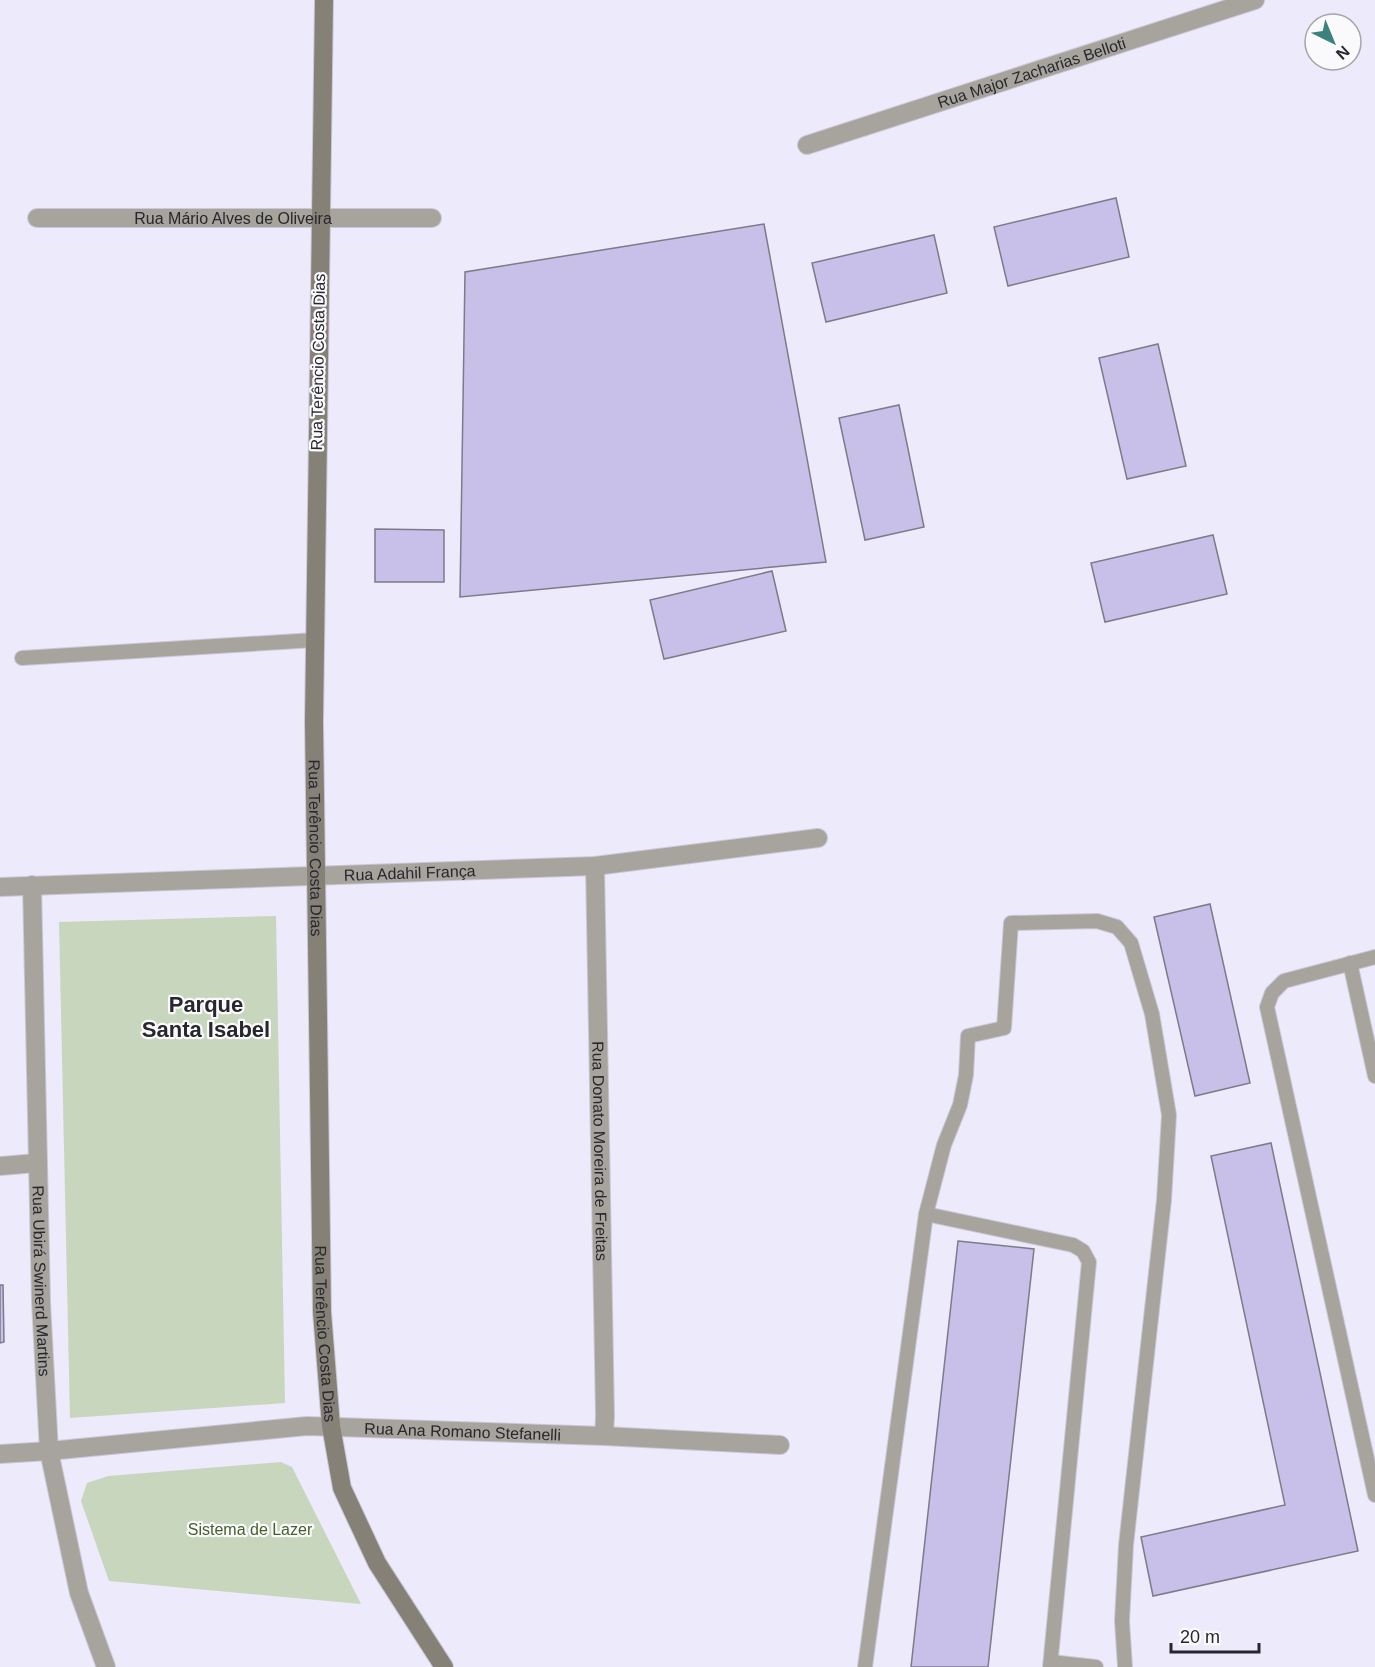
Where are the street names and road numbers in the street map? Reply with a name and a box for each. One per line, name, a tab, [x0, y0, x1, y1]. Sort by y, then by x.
street label: Rua Major Zacharias Belloti	[935, 34, 1128, 111]
street label: Rua Mário Alves de Oliveira	[134, 210, 332, 227]
street label: Rua Terêncio Costa Dias	[308, 274, 328, 450]
street label: Rua Terêncio Costa Dias	[306, 759, 325, 936]
street label: Rua Adahil França	[344, 862, 476, 883]
street label: Rua Donato Moreira de Freitas	[590, 1041, 611, 1261]
street label: Rua Ubirá Swinerd Martins	[30, 1185, 53, 1377]
street label: Rua Terêncio Costa Dias	[313, 1245, 339, 1423]
street label: Rua Ana Romano Stefanelli	[364, 1419, 561, 1443]

